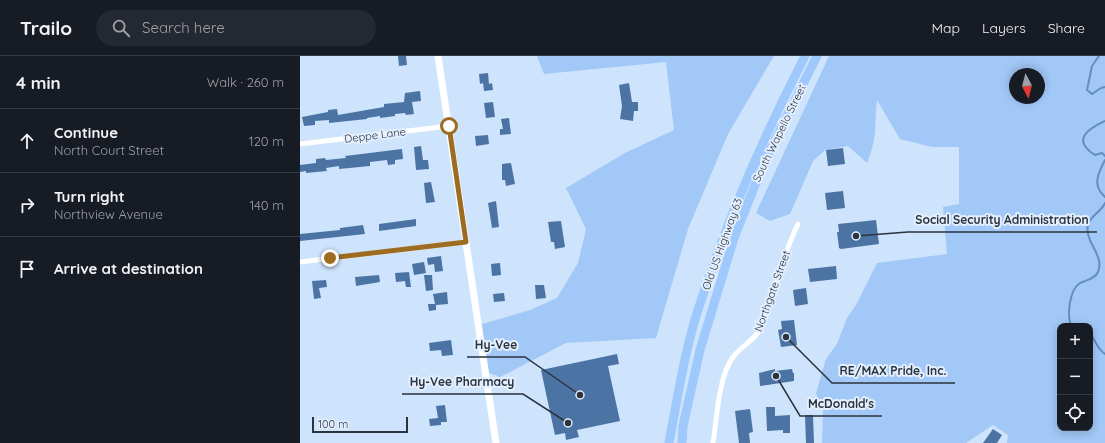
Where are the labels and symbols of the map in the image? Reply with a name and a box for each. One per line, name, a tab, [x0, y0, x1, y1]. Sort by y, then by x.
north arrow	[1009, 68, 1045, 104]
street label: South Wapello Street	[749, 82, 809, 184]
route start	[440, 117, 458, 135]
street label: Deppe Lane	[343, 124, 407, 146]
street label: Old US Highway 63	[699, 196, 745, 292]
callout: Social Security Administration	[908, 208, 1097, 232]
text: Social Security Administration	[915, 212, 1089, 227]
street label: Northgate Street	[751, 248, 793, 333]
route end	[321, 249, 339, 267]
callout: Hy-Vee	[467, 333, 525, 357]
text: Hy-Vee	[475, 337, 517, 352]
callout: RE/MAX Pride, Inc.	[832, 359, 955, 383]
text: RE/MAX Pride, Inc.	[840, 363, 946, 378]
callout: Hy-Vee Pharmacy	[402, 370, 523, 394]
text: Hy-Vee Pharmacy	[410, 374, 514, 389]
callout: McDonald's	[800, 392, 882, 416]
text: McDonald's	[808, 396, 874, 411]
scale bar	[312, 415, 408, 434]

